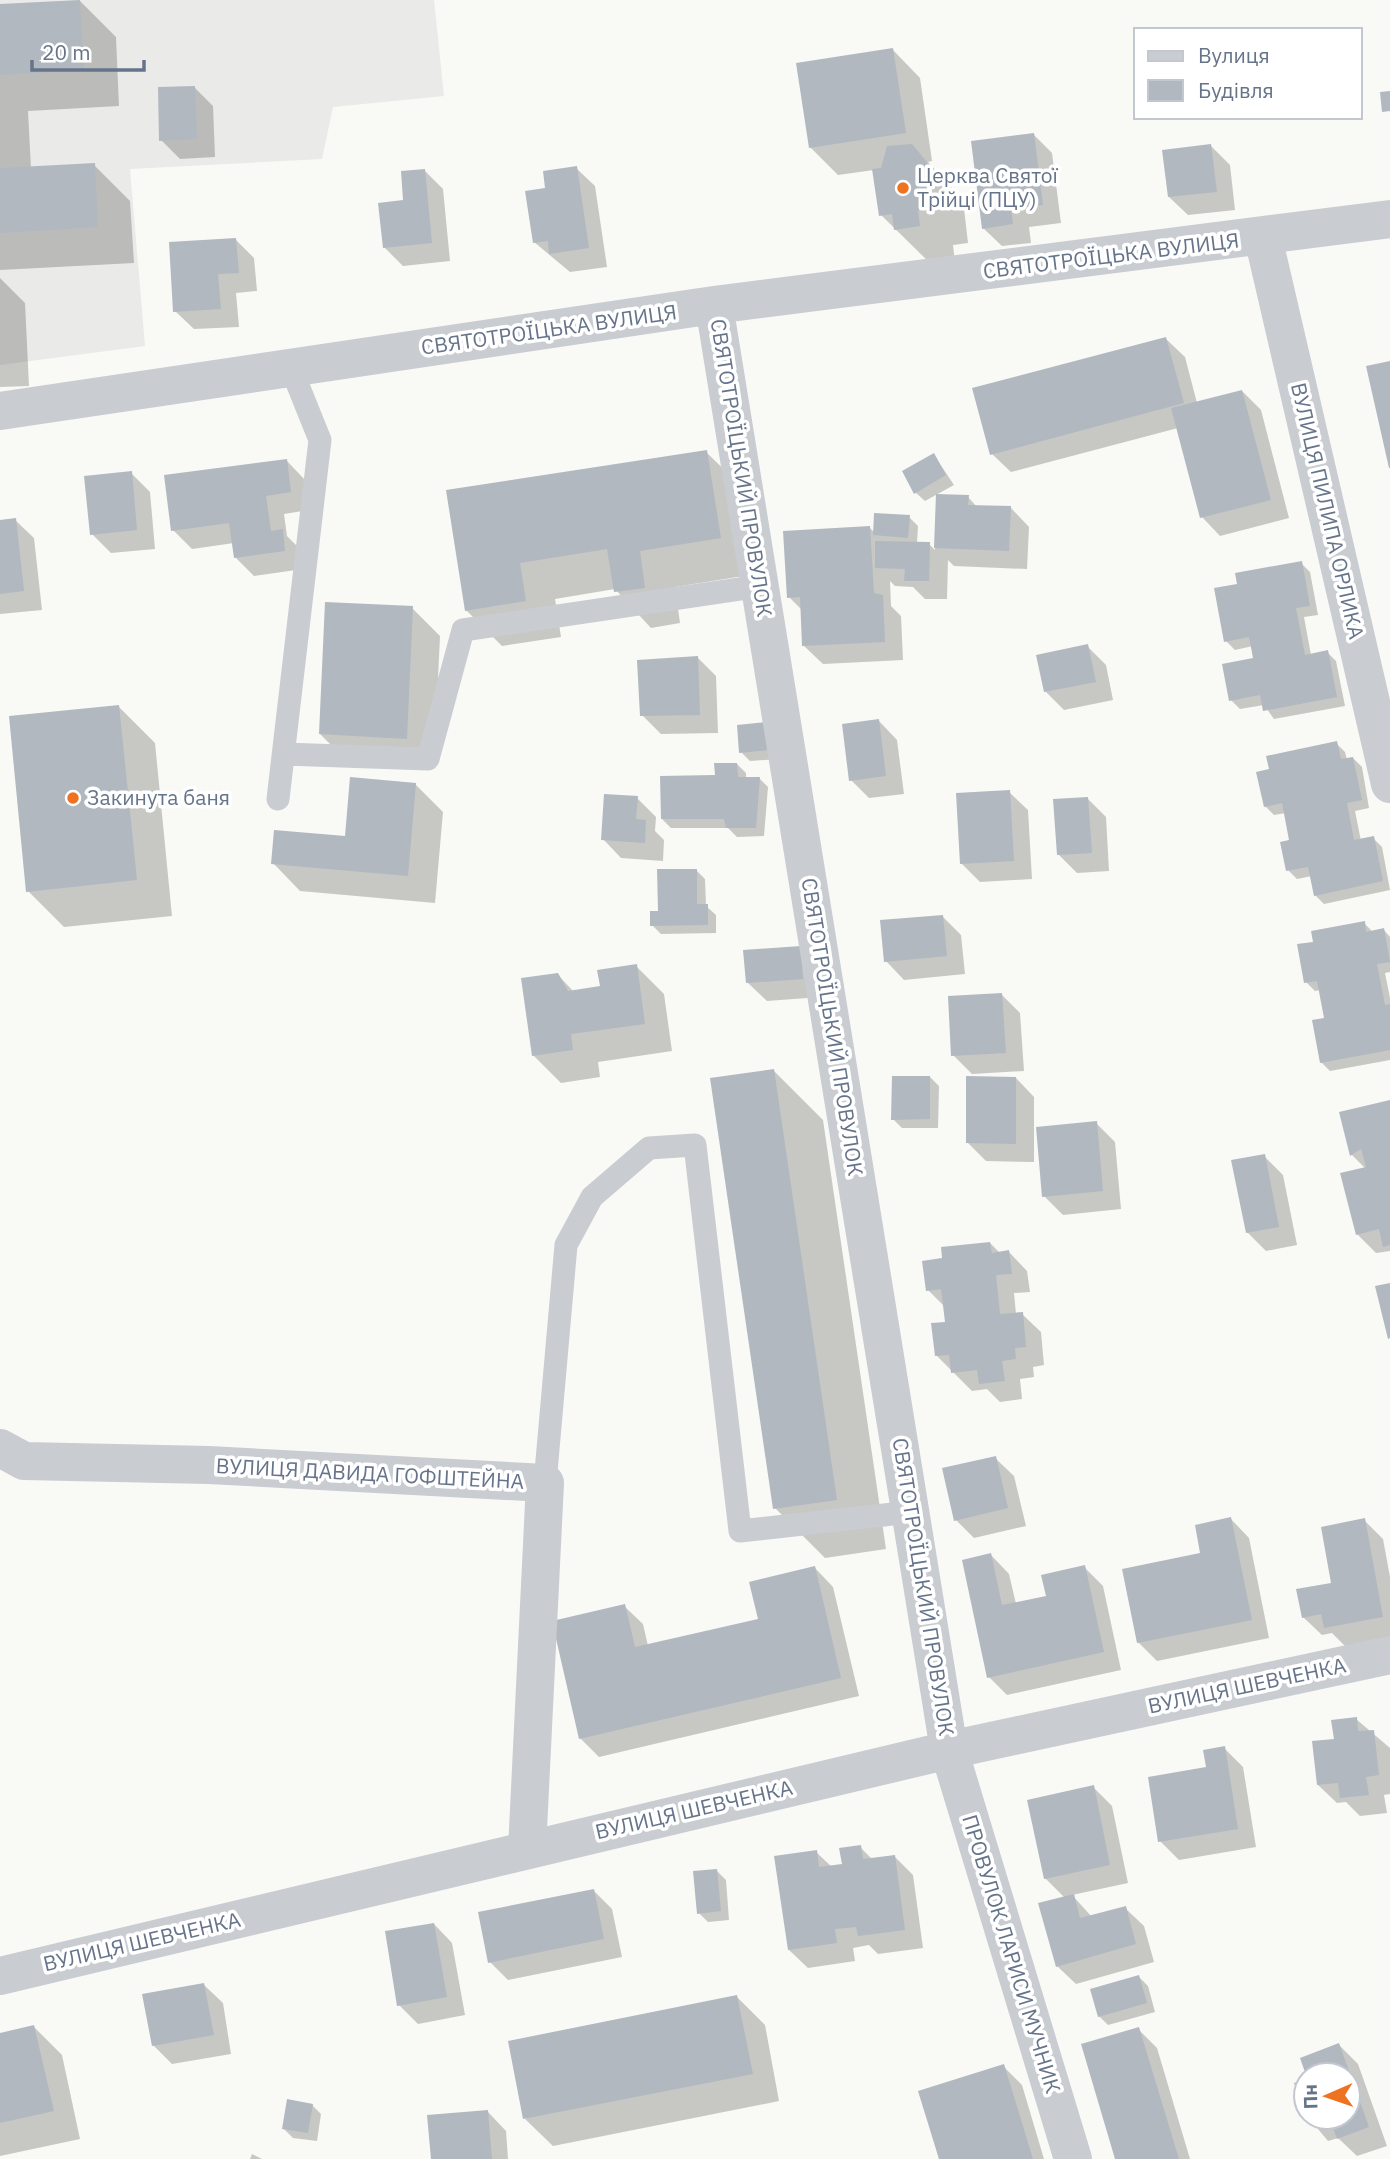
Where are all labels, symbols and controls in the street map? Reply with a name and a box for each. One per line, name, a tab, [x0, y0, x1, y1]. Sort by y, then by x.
scale bar	[32, 28, 144, 72]
legend	[1134, 28, 1362, 119]
text: 20 m	[42, 38, 91, 66]
text: Вулиця	[1198, 41, 1270, 69]
text: Будівля	[1198, 76, 1274, 104]
place label: Церква Святої Трійці (ПЦУ)	[917, 161, 1059, 213]
marker: Церква Святої Трійці (ПЦУ)	[895, 180, 911, 196]
street label: СВЯТОТРОЇЦЬКА ВУЛИЦЯ	[981, 225, 1241, 285]
street label: СВЯТОТРОЇЦЬКА ВУЛИЦЯ	[419, 297, 678, 361]
street label: СВЯТОТРОЇЦЬКИЙ ПРОВУЛОК	[705, 317, 779, 619]
street label: ВУЛИЦЯ ПИЛИПА ОРЛИКА	[1285, 380, 1371, 642]
place label: Закинута баня	[87, 783, 230, 811]
marker: Закинута баня	[65, 790, 81, 806]
street label: СВЯТОТРОЇЦЬКИЙ ПРОВУЛОК	[796, 876, 870, 1178]
street label: СВЯТОТРОЇЦЬКИЙ ПРОВУЛОК	[887, 1436, 961, 1738]
street label: ВУЛИЦЯ ДАВИДА ГОФШТЕЙНА	[215, 1451, 525, 1495]
street label: ВУЛИЦЯ ШЕВЧЕНКА	[1145, 1650, 1348, 1720]
street label: ВУЛИЦЯ ШЕВЧЕНКА	[592, 1773, 795, 1845]
street label: ПРОВУЛОК ЛАРИСИ МУЧНИК	[956, 1811, 1068, 2097]
street label: ВУЛИЦЯ ШЕВЧЕНКА	[40, 1905, 243, 1977]
north arrow	[1292, 2061, 1362, 2131]
text: Пн	[1298, 2084, 1322, 2110]

